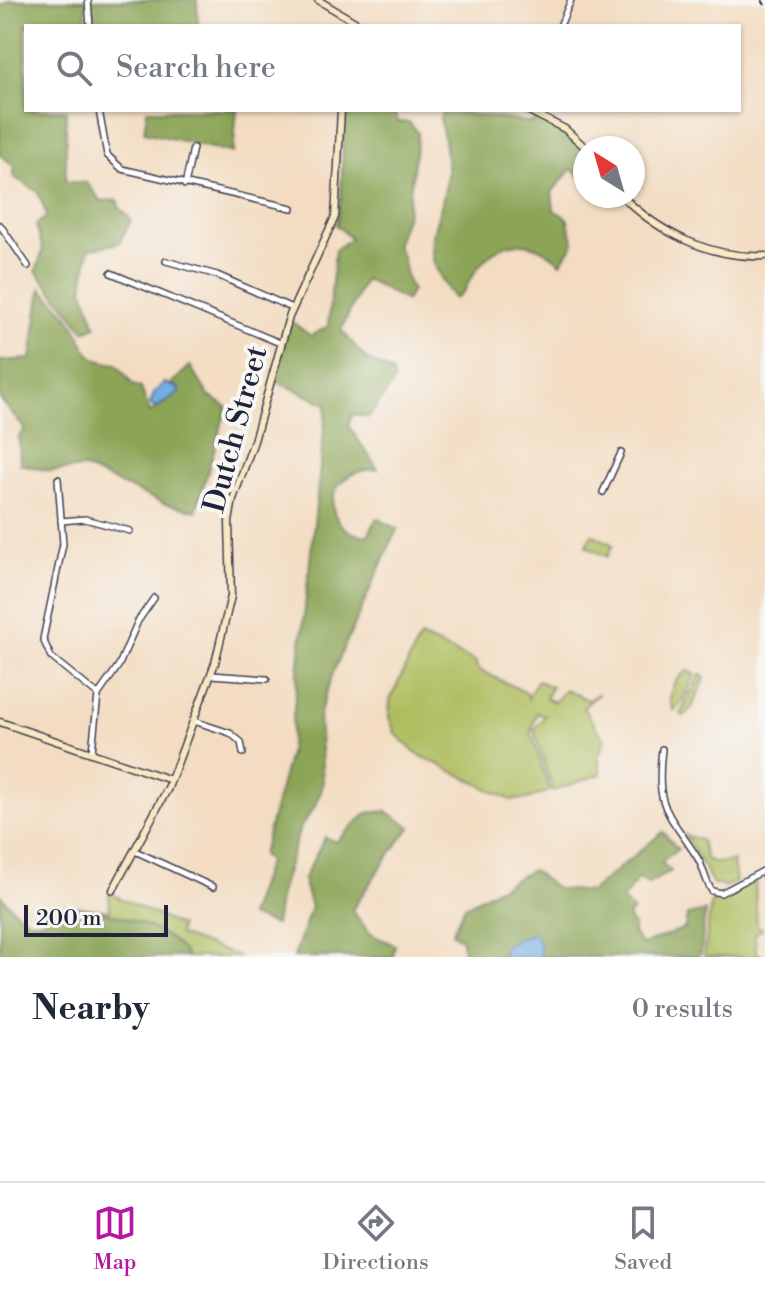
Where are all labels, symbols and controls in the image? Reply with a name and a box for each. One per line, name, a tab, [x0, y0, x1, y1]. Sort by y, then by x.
search box	[24, 24, 741, 112]
icon: search	[52, 46, 96, 90]
text: Search here	[116, 49, 276, 87]
north arrow	[573, 136, 645, 208]
street label: Dutch Street	[195, 341, 277, 517]
scale bar	[24, 901, 168, 937]
text: 200 m	[36, 905, 102, 932]
text: Nearby	[32, 988, 150, 1030]
text: 0 results	[632, 993, 733, 1025]
tab: Map	[93, 1201, 137, 1276]
tab: Directions	[323, 1201, 429, 1276]
tab: Saved	[614, 1201, 672, 1276]

